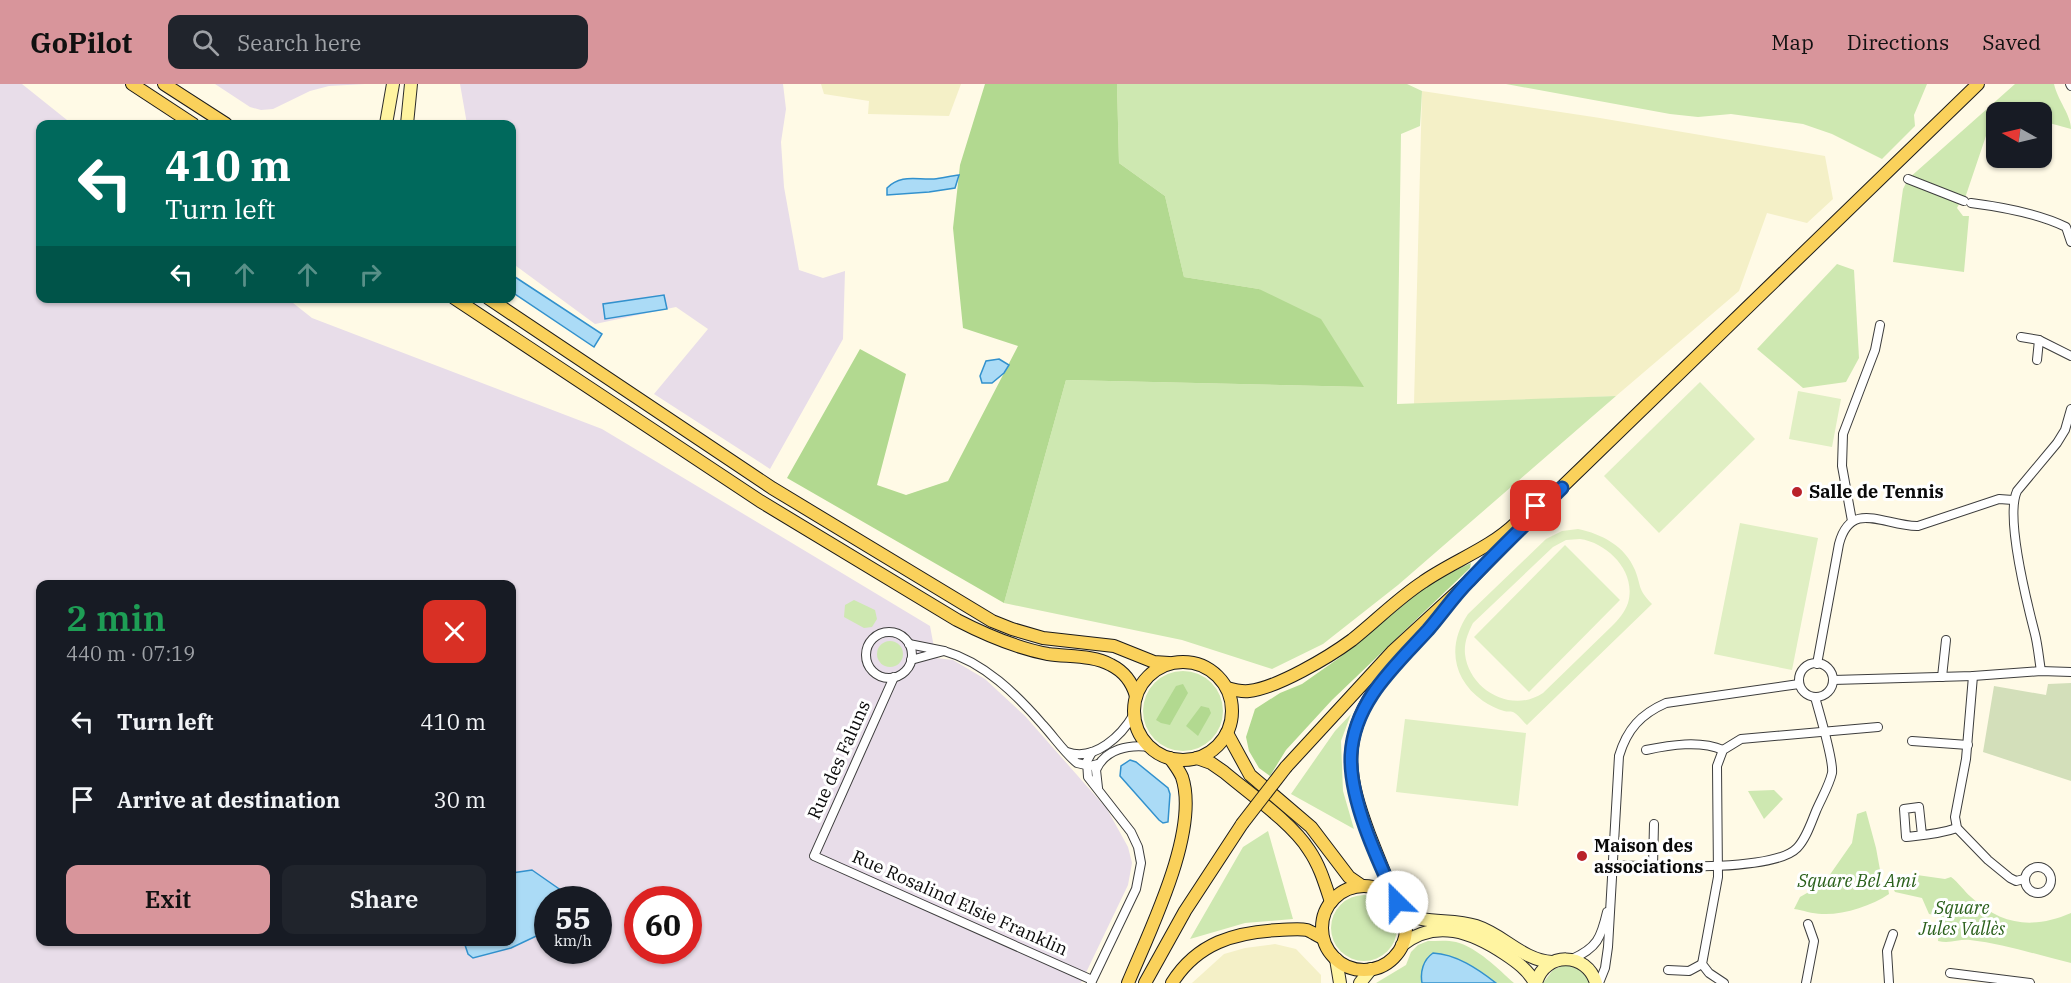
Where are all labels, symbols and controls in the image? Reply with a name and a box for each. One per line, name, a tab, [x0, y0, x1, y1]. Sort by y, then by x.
search box	[168, 15, 588, 69]
text: GoPilot	[30, 24, 132, 61]
icon: search	[189, 26, 222, 59]
text: Search here	[237, 28, 361, 57]
text: Map	[1771, 28, 1814, 56]
text: Directions	[1847, 28, 1949, 56]
text: Saved	[1982, 28, 2041, 56]
north arrow	[1986, 102, 2052, 168]
map controls	[1986, 102, 2052, 168]
text: 410 m	[165, 138, 291, 193]
icon: left	[66, 144, 144, 222]
text: Turn left	[165, 191, 276, 226]
icon: left	[165, 258, 198, 291]
icon: ahead	[228, 258, 261, 291]
icon: ahead	[291, 258, 324, 291]
icon: right	[354, 258, 387, 291]
pin	[1510, 480, 1561, 531]
place label: Salle de Tennis	[1809, 480, 1944, 503]
marker: Salle de Tennis	[1790, 485, 1804, 499]
icon: arrive	[1519, 489, 1552, 522]
text: 2 min	[66, 594, 166, 641]
button: close	[423, 600, 486, 663]
text: 440 m · 07:19	[66, 640, 195, 667]
street label: Rue des Faluns	[802, 697, 875, 823]
icon: left	[66, 705, 99, 738]
text: Turn left	[117, 707, 213, 736]
text: 410 m	[420, 707, 486, 736]
icon: arrive	[66, 783, 99, 816]
text: Arrive at destination	[117, 785, 340, 814]
text: 30 m	[434, 785, 486, 814]
place label: Maison des associations	[1594, 834, 1704, 878]
street label: Rue Rosalind Elsie Franklin	[849, 845, 1072, 961]
marker: Maison des associations	[1575, 849, 1589, 863]
button: Exit	[66, 865, 270, 934]
button: Share	[282, 865, 486, 934]
park label: Square Bel Ami	[1797, 869, 1917, 892]
position arrow	[1365, 870, 1429, 934]
speed limit sign: 60	[624, 886, 702, 964]
park label: Square Jules Vallès	[1918, 896, 2005, 940]
text: 55	[555, 898, 591, 937]
text: km/h	[554, 931, 592, 950]

